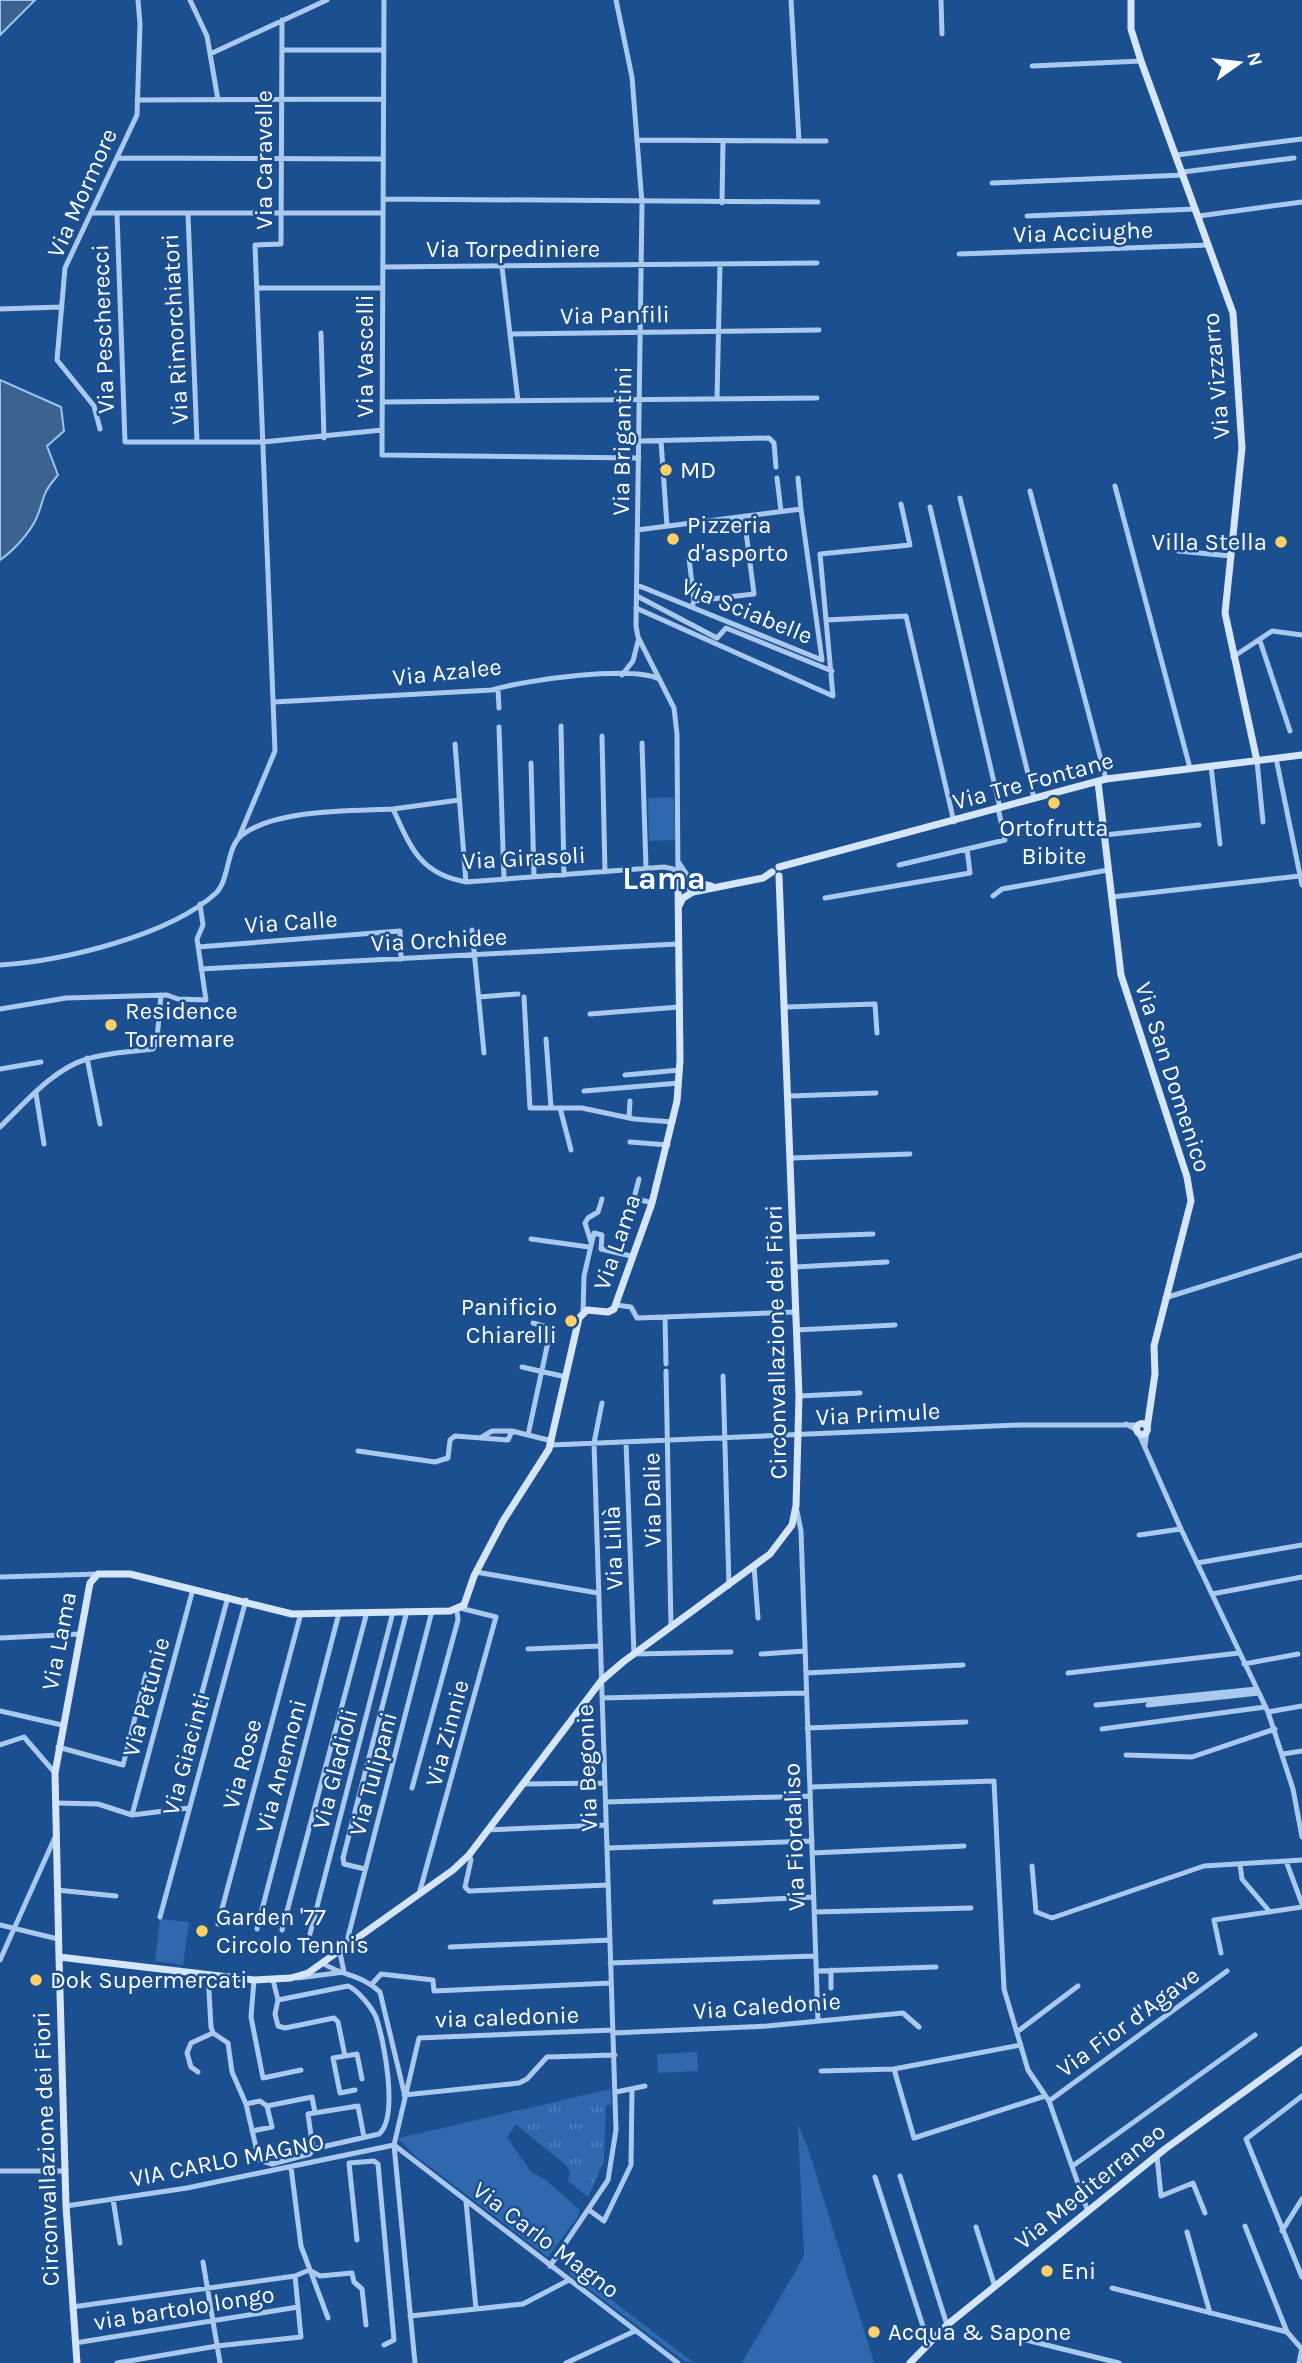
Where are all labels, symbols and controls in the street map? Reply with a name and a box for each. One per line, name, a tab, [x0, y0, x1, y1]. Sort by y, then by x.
north arrow	[1204, 28, 1274, 98]
text: N	[1242, 50, 1267, 68]
street label: Via Caravelle	[250, 90, 278, 230]
street label: Via Mormore	[41, 124, 123, 262]
street label: Via Acciughe	[1012, 216, 1154, 248]
street label: Via Rimorchiatori	[156, 233, 194, 425]
street label: Via Torpediniere	[426, 235, 600, 263]
street label: Via Pescherecci	[86, 244, 120, 414]
street label: Via Vascelli	[351, 294, 379, 418]
street label: Via Panfili	[560, 300, 670, 330]
street label: Via Vizzarro	[1197, 312, 1235, 440]
street label: Via Brigantini	[607, 366, 637, 516]
place label: MD	[680, 456, 716, 484]
marker: MD	[658, 462, 674, 478]
place label: Pizzeria d'asporto	[687, 511, 788, 567]
place label: Villa Stella	[1151, 528, 1267, 556]
marker: Pizzeria d'asporto	[665, 531, 681, 547]
marker: Villa Stella	[1273, 534, 1289, 550]
street label: Via Sciabelle	[677, 572, 817, 650]
street label: Via Azalee	[391, 652, 503, 692]
street label: Via Tre Fontane	[950, 746, 1116, 816]
marker: Ortofrutta Bibite	[1046, 795, 1062, 811]
place label: Ortofrutta Bibite	[1000, 814, 1109, 870]
street label: Via Girasoli	[462, 841, 586, 875]
district label: Lama	[622, 860, 706, 897]
street label: Via Calle	[244, 905, 338, 939]
street label: Via Orchidee	[370, 922, 508, 958]
street label: Via San Domenico	[1129, 978, 1217, 1176]
place label: Residence Torremare	[125, 997, 238, 1053]
marker: Residence Torremare	[103, 1017, 119, 1033]
street label: Via Lama	[588, 1190, 646, 1294]
street label: Circonvallazione dei Fiori	[760, 1204, 792, 1480]
place label: Panificio Chiarelli	[461, 1293, 557, 1349]
marker: Panificio Chiarelli	[563, 1313, 579, 1329]
street label: Via Primule	[815, 1397, 941, 1431]
street label: Via Dalie	[637, 1452, 667, 1548]
street label: Via Lillà	[598, 1505, 628, 1591]
street label: Via Lama	[36, 1589, 82, 1693]
street label: Via Petunie	[117, 1634, 175, 1760]
street label: Via Zinnie	[419, 1677, 475, 1789]
street label: Via Giacinti	[156, 1690, 216, 1818]
street label: Via Anemoni	[250, 1696, 312, 1836]
street label: Via Begonie	[571, 1704, 603, 1832]
street label: Via Gladioli	[306, 1706, 364, 1832]
street label: Via Tulipani	[343, 1709, 403, 1839]
street label: Via Rose	[217, 1716, 267, 1812]
street label: Via Fiordaliso	[777, 1762, 811, 1912]
place label: Garden '77 Circolo Tennis	[216, 1903, 369, 1959]
marker: Garden '77 Circolo Tennis	[194, 1923, 210, 1939]
street label: Via Fior d'Agave	[1051, 1961, 1205, 2083]
place label: Dok Supermercati	[50, 1966, 247, 1994]
marker: Dok Supermercati	[28, 1972, 44, 1988]
street label: Via Caledonie	[692, 1987, 842, 2025]
street label: via caledonie	[435, 2000, 579, 2034]
street label: Circonvallazione dei Fiori	[27, 2011, 65, 2287]
street label: Via Mediterraneo	[1009, 2117, 1171, 2255]
street label: VIA CARLO MAGNO	[128, 2127, 326, 2193]
street label: Via Carlo Magno	[467, 2176, 625, 2304]
place label: Eni	[1061, 2257, 1096, 2285]
marker: Eni	[1039, 2263, 1055, 2279]
street label: via bartolo longo	[91, 2280, 277, 2336]
place label: Acqua & Sapone	[888, 2318, 1071, 2346]
marker: Acqua & Sapone	[866, 2324, 882, 2340]

